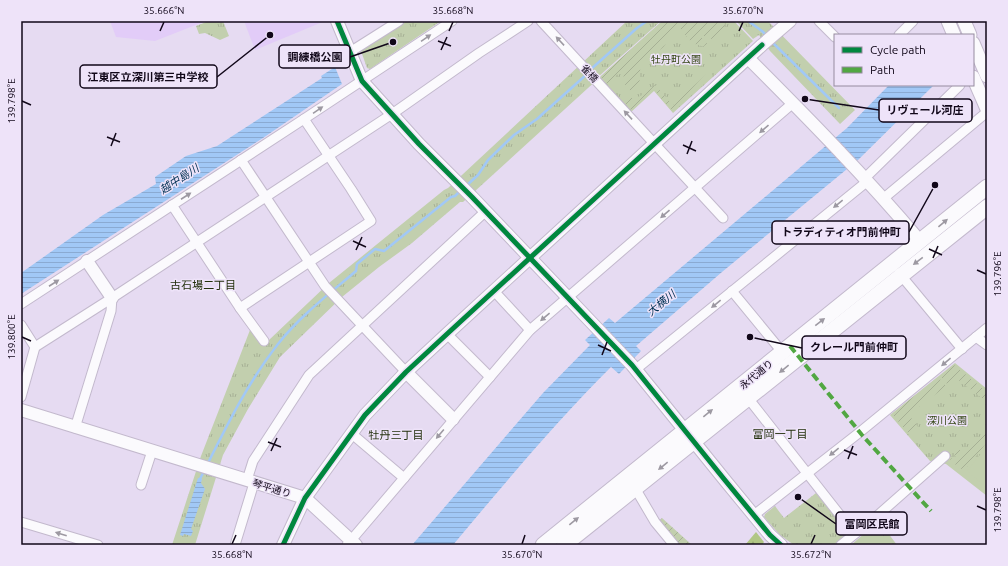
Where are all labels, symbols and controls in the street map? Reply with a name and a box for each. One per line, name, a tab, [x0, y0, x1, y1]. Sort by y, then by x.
text: 35.666°N	[143, 5, 185, 16]
text: 35.668°N	[432, 5, 474, 16]
text: 35.670°N	[722, 5, 764, 16]
one-way arrow	[421, 34, 431, 42]
legend	[834, 34, 974, 86]
one-way arrow	[555, 36, 565, 46]
text: Cycle path	[870, 43, 926, 56]
callout: 調練橋公園	[279, 45, 350, 68]
text: 調練橋公園	[288, 51, 343, 63]
park label: 牡丹町公園	[651, 54, 701, 65]
street label: 雀橋	[579, 62, 600, 84]
text: Path	[870, 63, 895, 76]
callout: 江東区立深川第三中学校	[80, 65, 217, 88]
text: 江東区立深川第三中学校	[88, 71, 209, 83]
text: 139.798°E	[6, 78, 17, 124]
callout: リヴェール河庄	[879, 99, 972, 122]
text: リヴェール河庄	[887, 104, 964, 116]
one-way arrow	[313, 106, 323, 114]
one-way arrow	[623, 110, 632, 120]
one-way arrow	[758, 124, 769, 133]
water label: 越中島川	[157, 161, 202, 196]
one-way arrow	[181, 192, 191, 200]
one-way arrow	[833, 200, 844, 209]
one-way arrow	[660, 209, 671, 218]
one-way arrow	[937, 219, 948, 227]
callout: トラディティオ門前仲町	[772, 221, 909, 244]
text: トラディティオ門前仲町	[781, 226, 901, 238]
text: 139.796°E	[992, 251, 1003, 297]
one-way arrow	[913, 257, 923, 265]
one-way arrow	[49, 279, 59, 287]
district label: 古石場二丁目	[170, 279, 236, 291]
water label: 大横川	[644, 287, 678, 318]
one-way arrow	[710, 300, 721, 309]
one-way arrow	[540, 312, 551, 321]
text: 139.800°E	[6, 314, 17, 360]
one-way arrow	[814, 318, 825, 327]
callout: クレール門前仲町	[802, 336, 906, 359]
text: クレール門前仲町	[810, 341, 898, 353]
street label: 永代通り	[737, 358, 775, 391]
one-way arrow	[941, 358, 952, 367]
one-way arrow	[778, 364, 789, 373]
one-way arrow	[702, 408, 713, 417]
park label: 深川公園	[927, 415, 967, 426]
district label: 富岡一丁目	[753, 428, 808, 440]
district label: 牡丹三丁目	[369, 429, 424, 441]
one-way arrow	[436, 429, 445, 440]
one-way arrow	[828, 448, 839, 457]
one-way arrow	[657, 462, 668, 470]
street label: 琴平通り	[251, 477, 293, 500]
text: 139.798°E	[992, 487, 1003, 533]
callout: 富岡区民館	[836, 512, 907, 535]
one-way arrow	[568, 516, 579, 525]
text: 富岡区民館	[845, 518, 900, 530]
one-way arrow	[54, 531, 66, 537]
text: 35.668°N	[211, 549, 253, 560]
text: 35.670°N	[501, 549, 543, 560]
text: 35.672°N	[790, 549, 832, 560]

